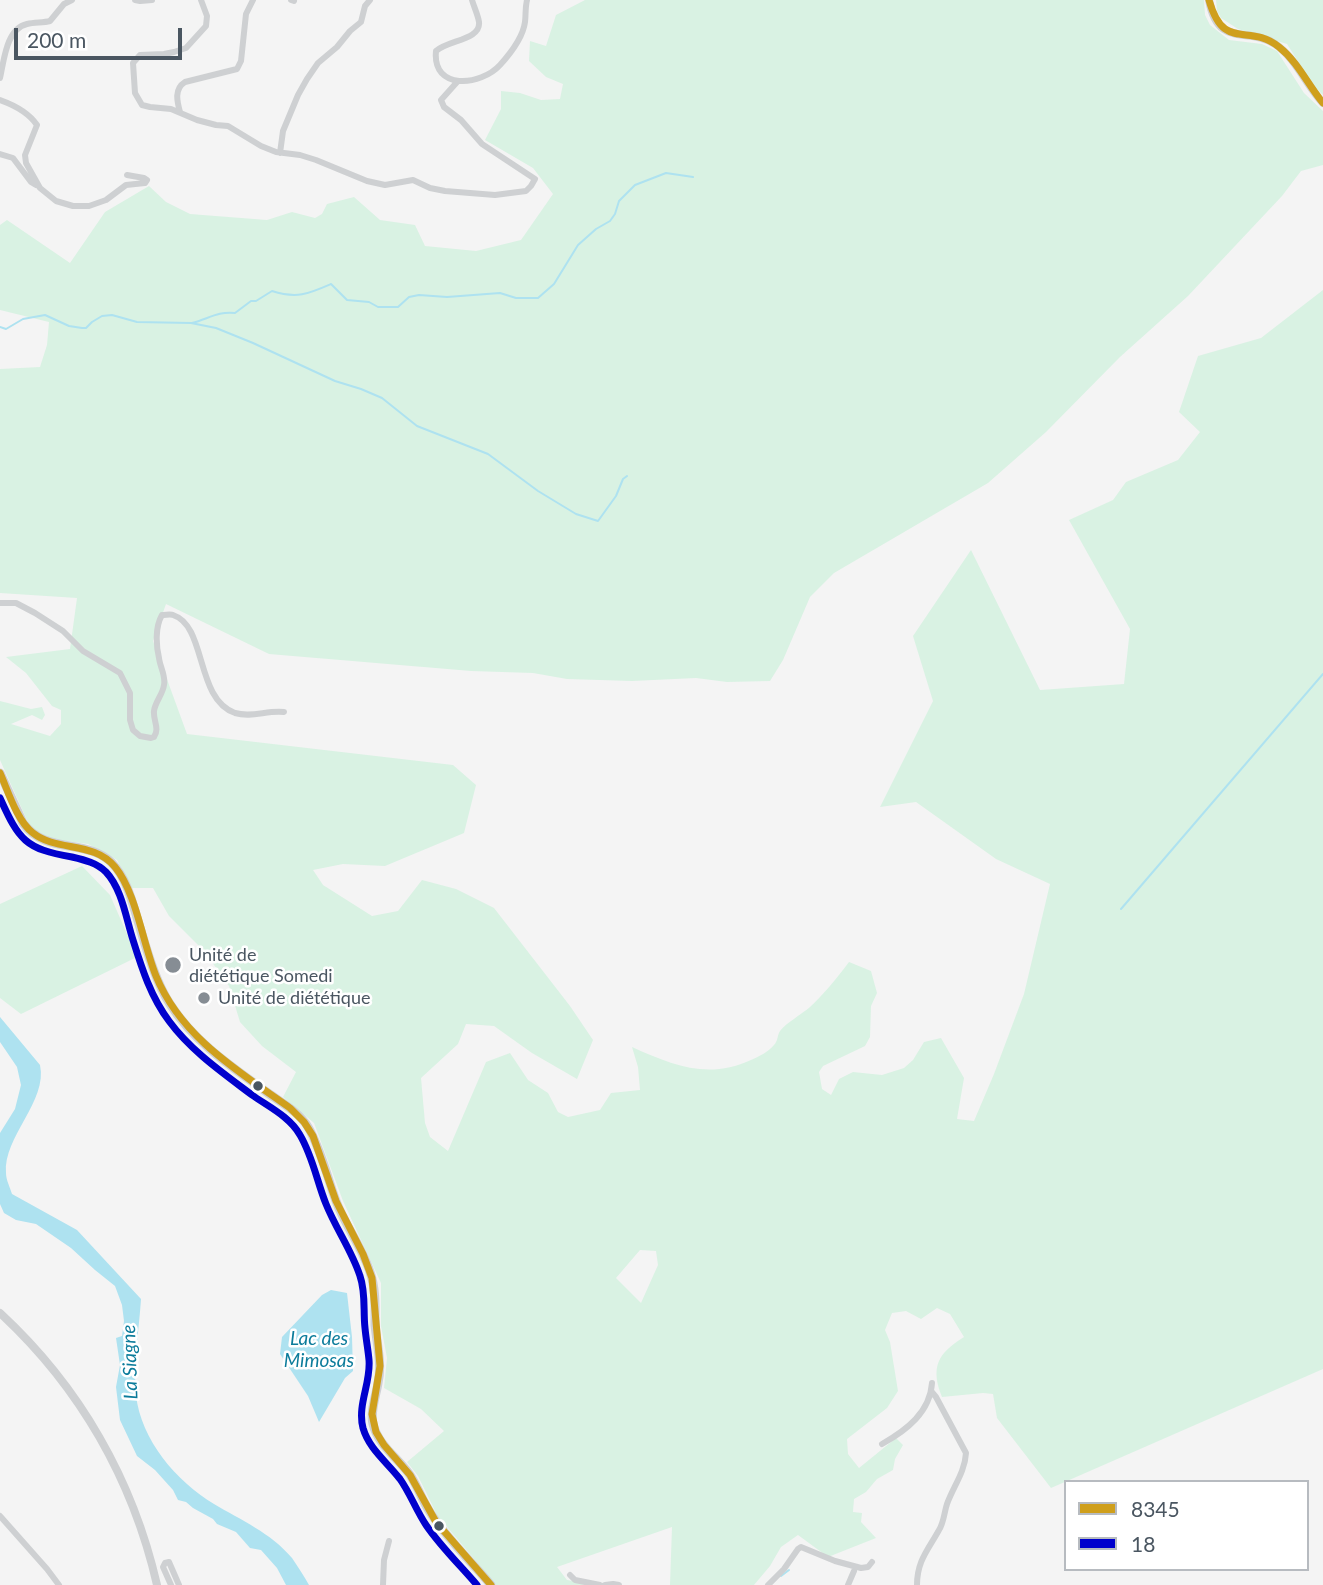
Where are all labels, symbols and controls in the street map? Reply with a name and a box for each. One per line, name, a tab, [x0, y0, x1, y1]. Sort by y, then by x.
scale bar	[18, 14, 186, 58]
text: 200 m	[27, 27, 86, 52]
place label: Unité de diététique Somedi	[189, 944, 333, 986]
marker: Unité de diététique Somedi	[163, 955, 183, 975]
place label: Unité de diététique	[218, 987, 370, 1009]
marker: Unité de diététique	[196, 990, 212, 1006]
unlabelled marker	[251, 1079, 265, 1093]
water label: La Siagne	[117, 1324, 143, 1400]
water label: Lac des Mimosas	[284, 1328, 354, 1372]
legend	[1064, 1480, 1309, 1571]
text: 8345	[1131, 1496, 1180, 1521]
unlabelled marker	[432, 1519, 446, 1533]
text: 18	[1131, 1531, 1155, 1556]

